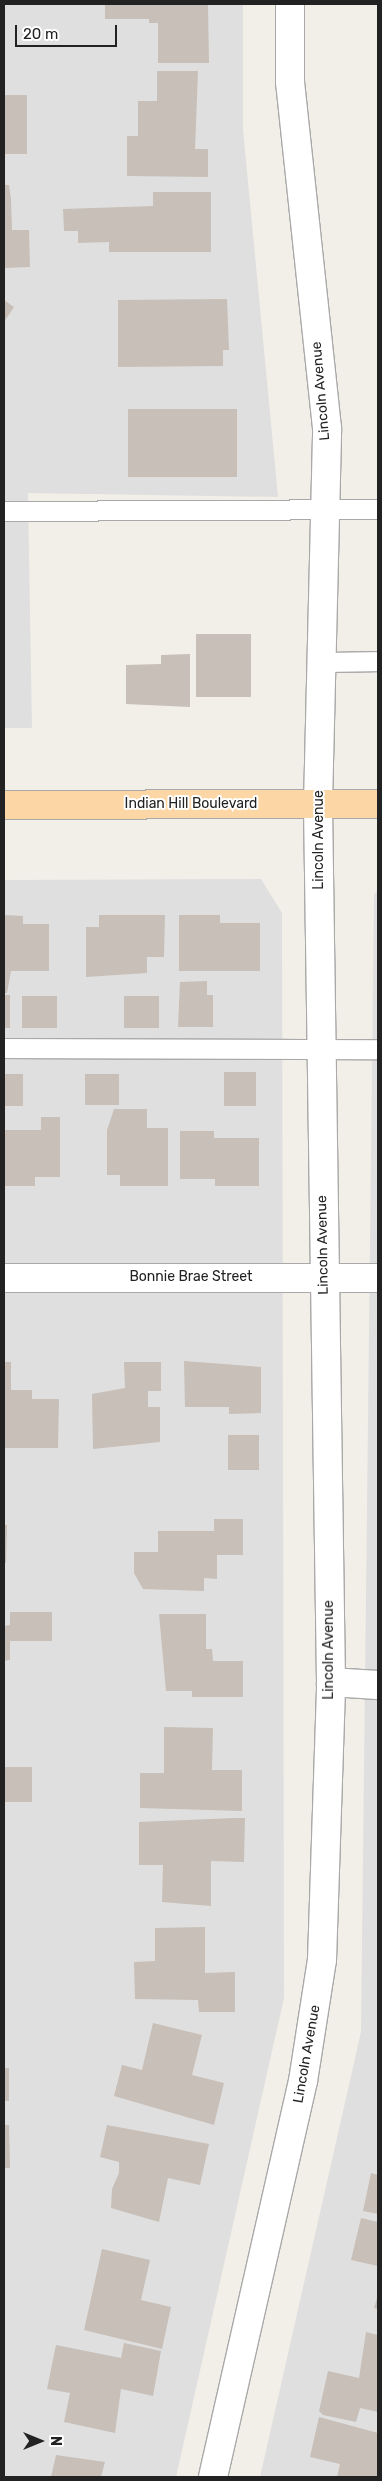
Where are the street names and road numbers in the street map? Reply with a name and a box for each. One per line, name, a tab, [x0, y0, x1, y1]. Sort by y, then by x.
street label: Lincoln Avenue	[308, 341, 334, 441]
street label: Lincoln Avenue	[311, 790, 327, 890]
street label: Indian Hill Boulevard	[125, 796, 257, 812]
street label: Lincoln Avenue	[314, 1195, 332, 1295]
street label: Bonnie Brae Street	[129, 1269, 253, 1285]
street label: Lincoln Avenue	[321, 1600, 337, 1700]
street label: Lincoln Avenue	[290, 2003, 324, 2105]

